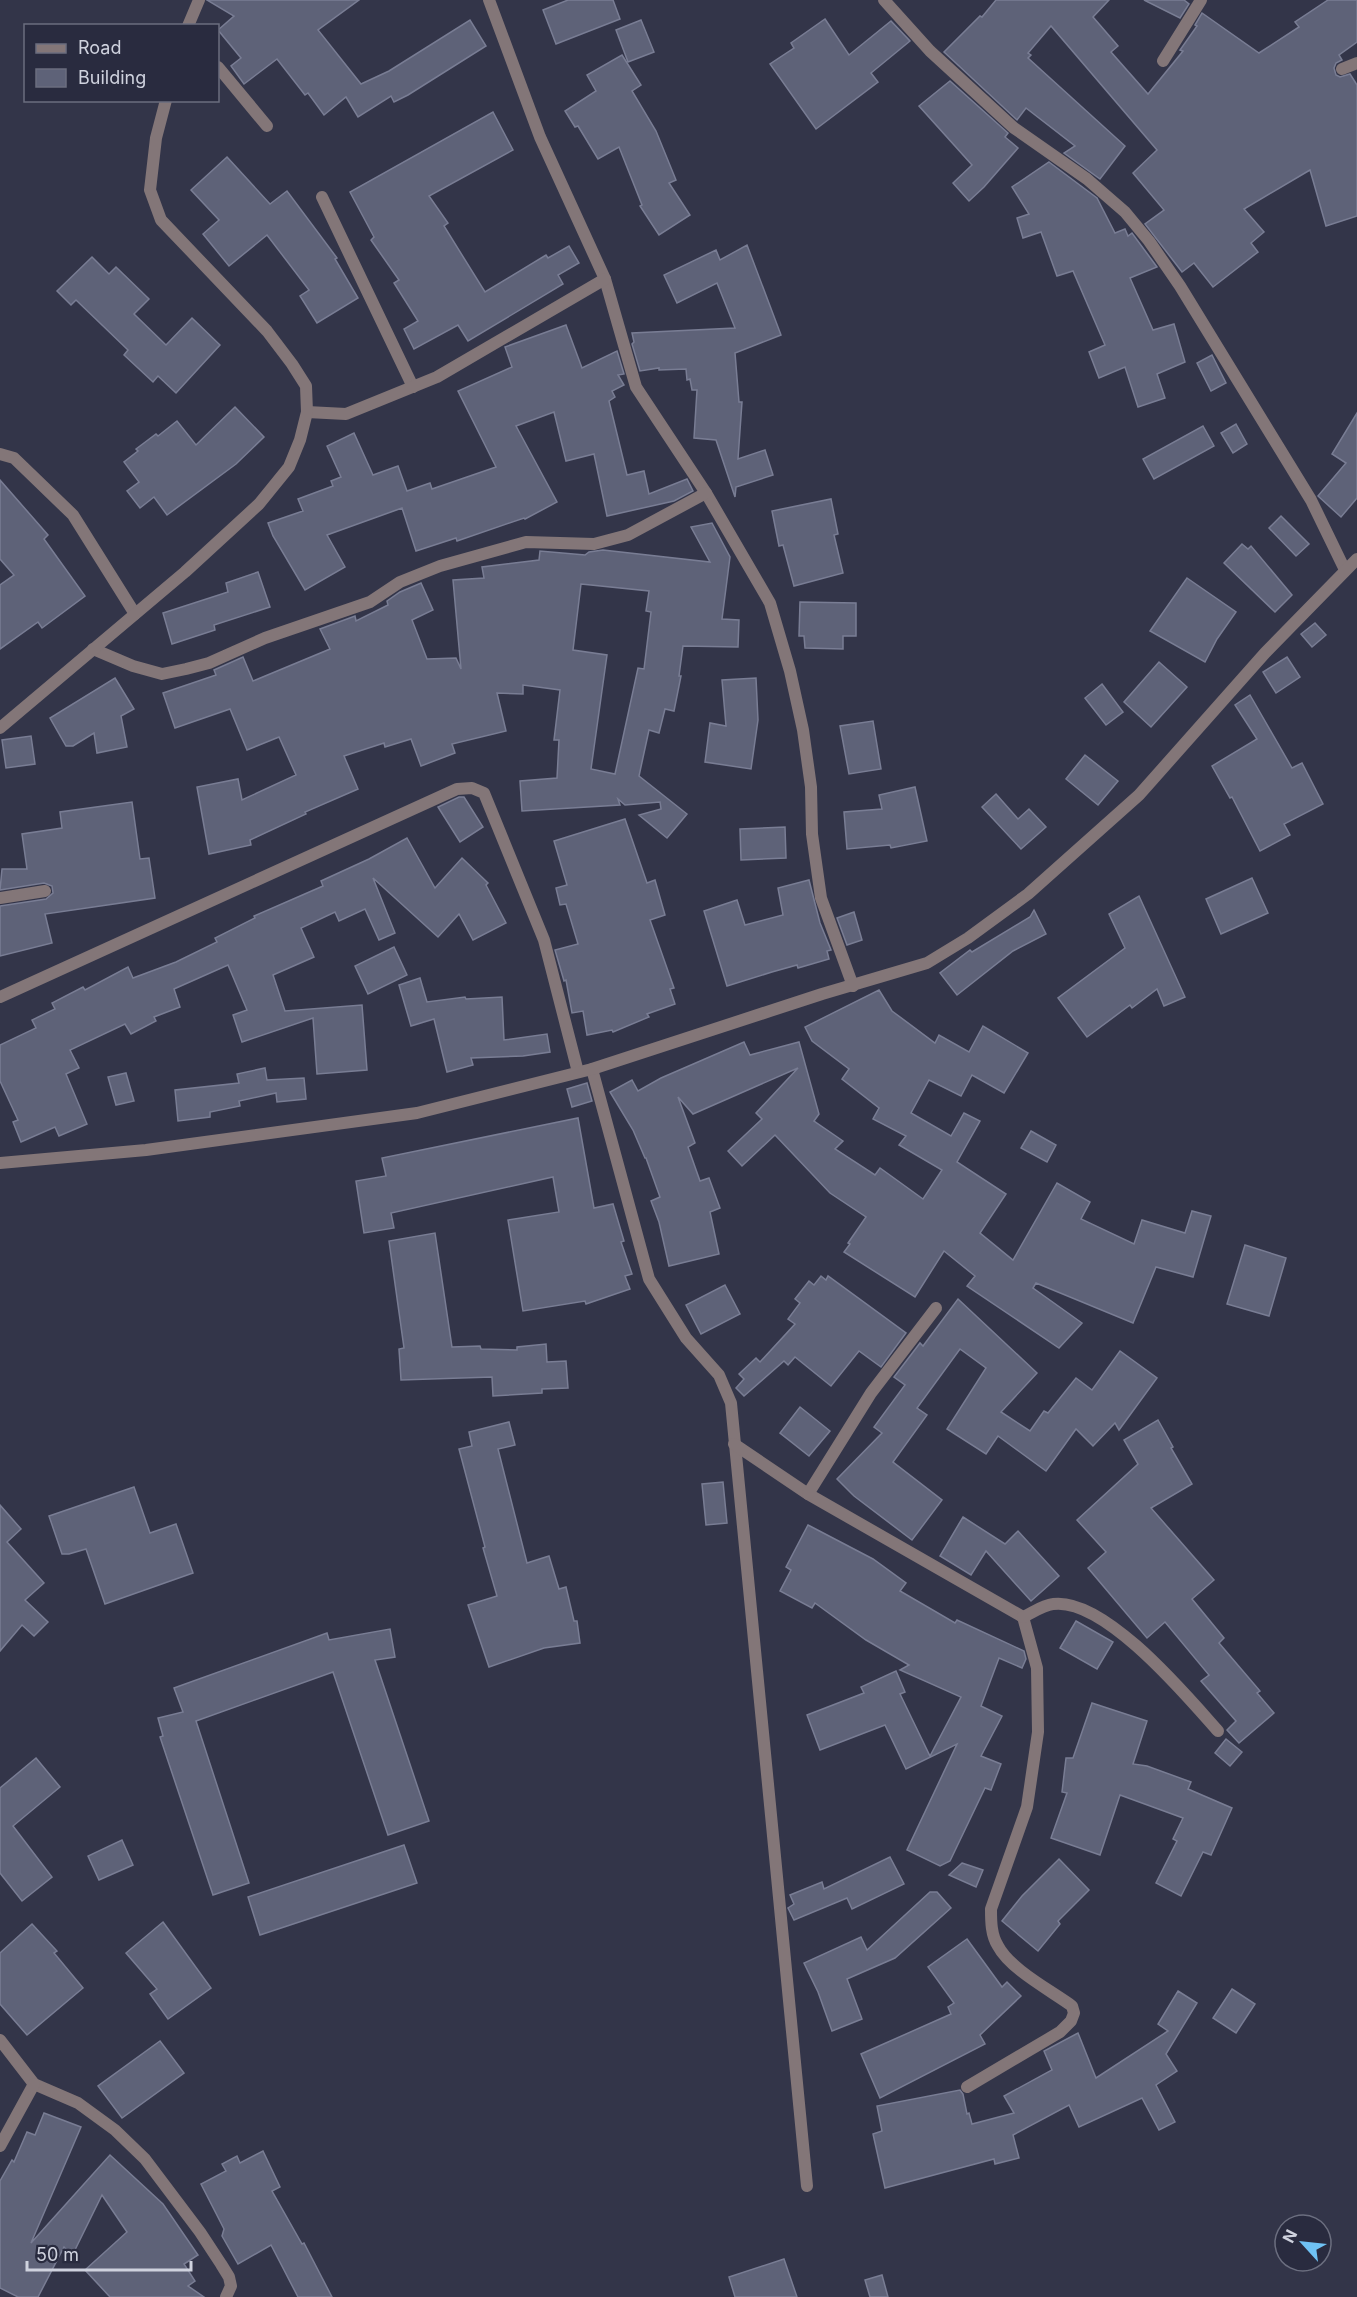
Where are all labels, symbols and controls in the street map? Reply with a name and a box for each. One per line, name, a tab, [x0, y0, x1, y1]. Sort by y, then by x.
legend	[24, 24, 219, 102]
text: Road	[78, 37, 121, 58]
text: Building	[78, 67, 146, 88]
north arrow	[1273, 2213, 1333, 2273]
text: N	[1278, 2226, 1301, 2246]
scale bar	[27, 2234, 190, 2272]
text: 50 m	[36, 2244, 79, 2265]

